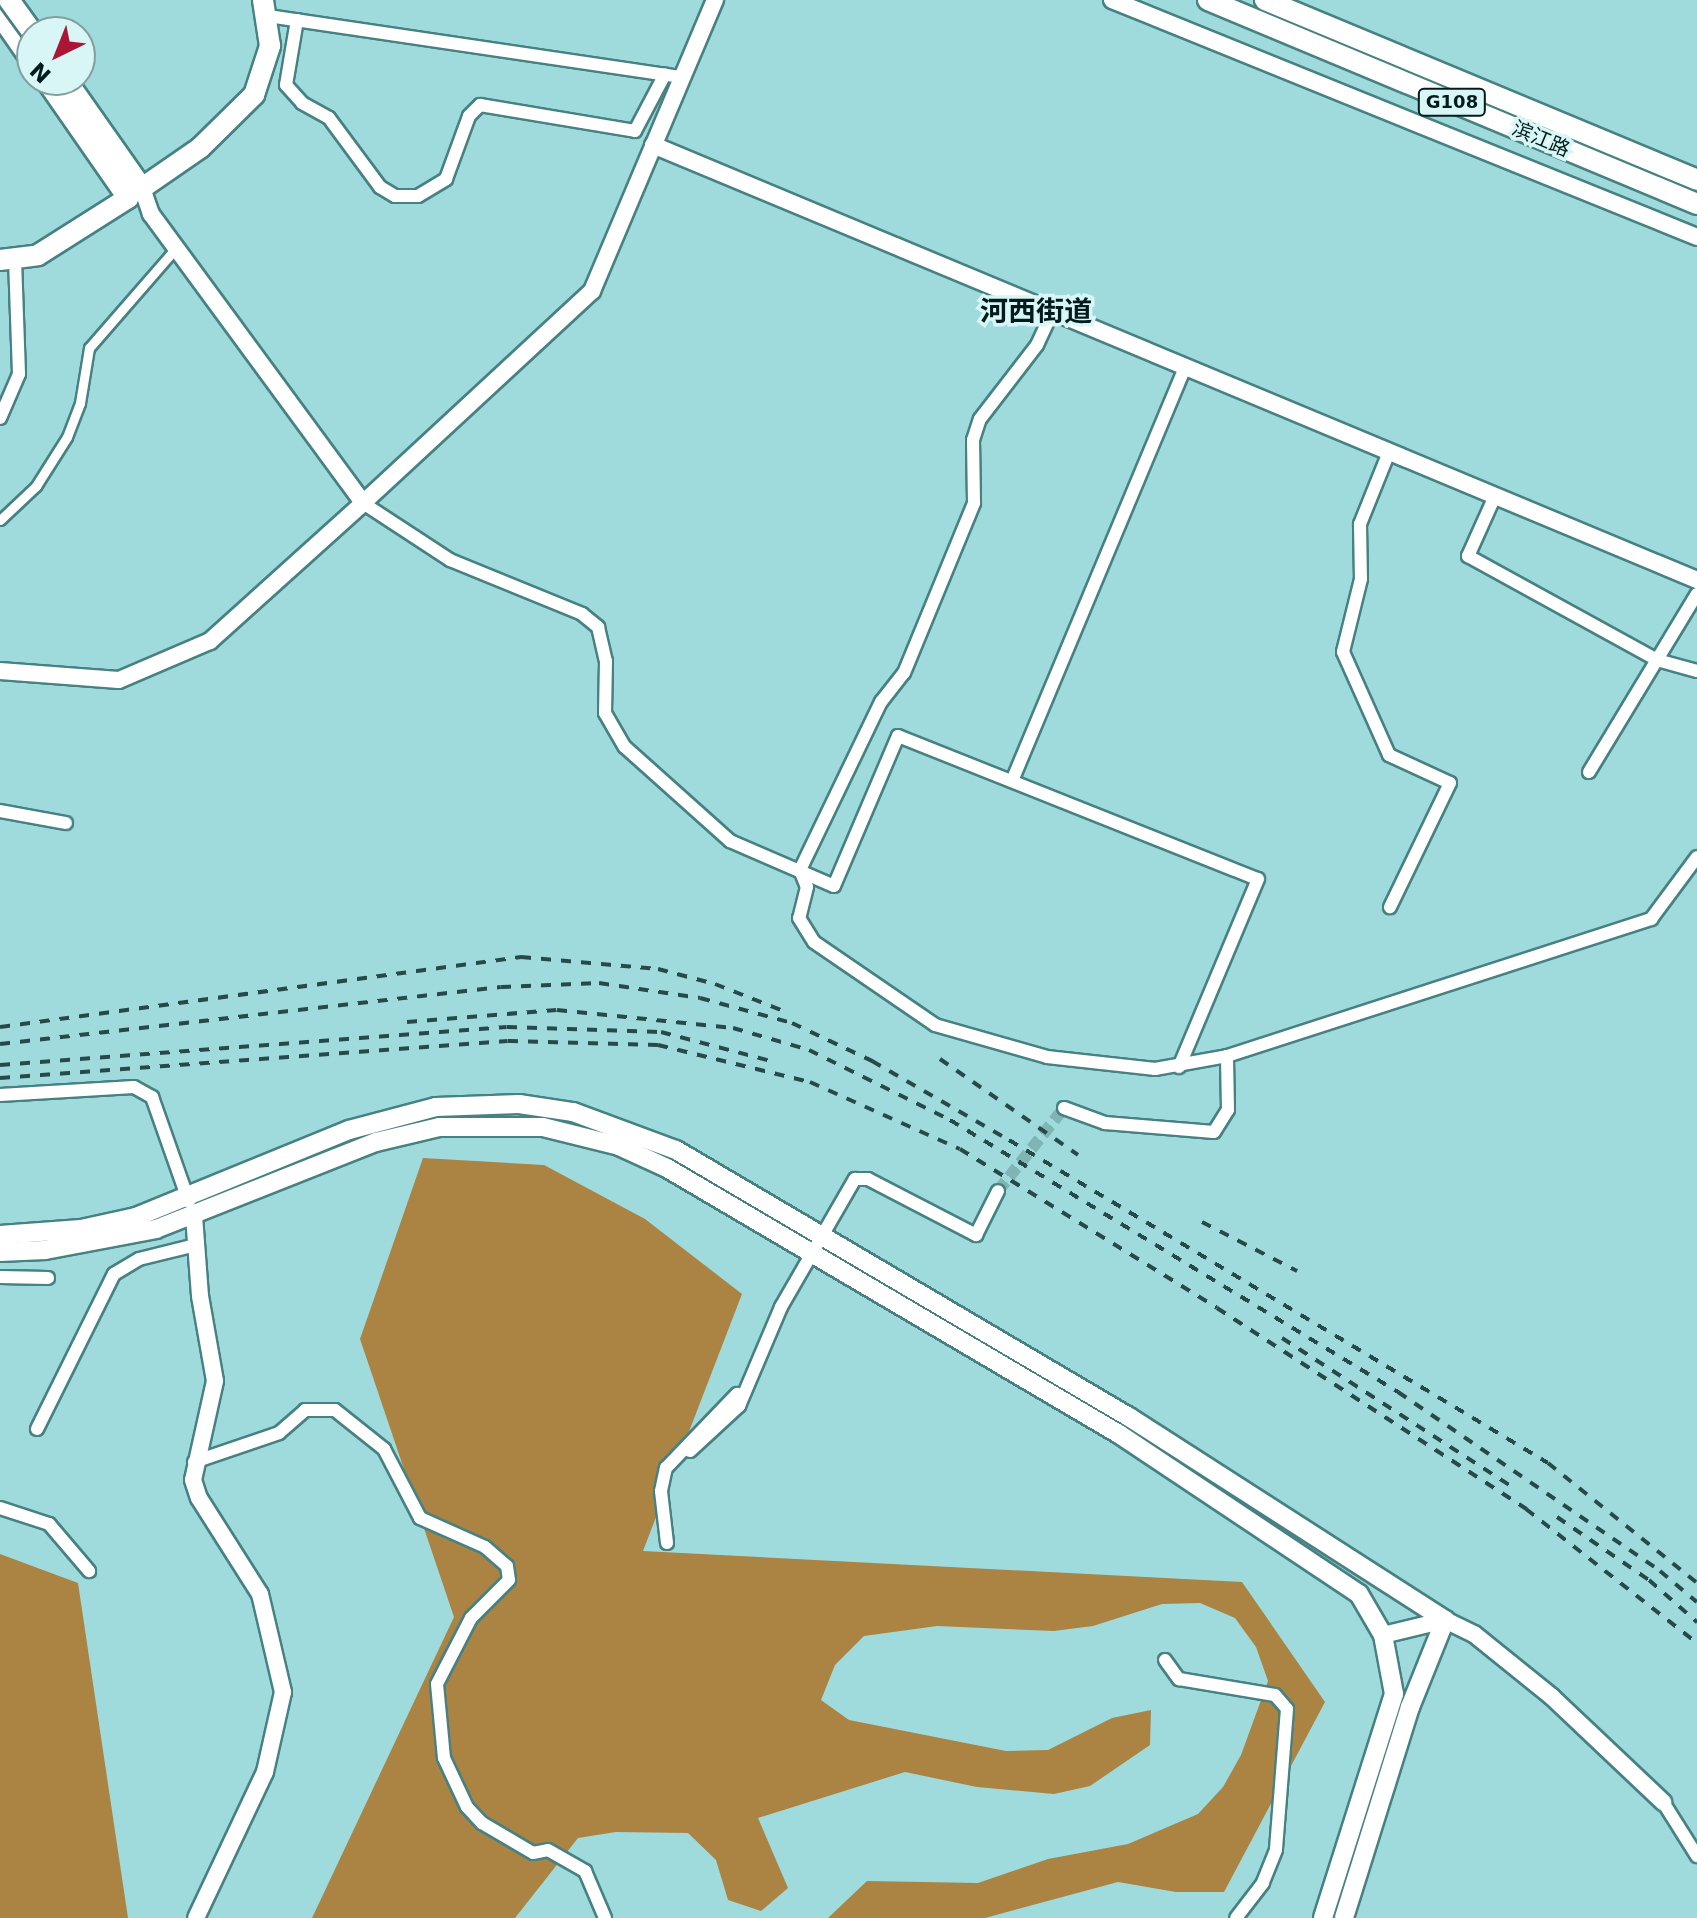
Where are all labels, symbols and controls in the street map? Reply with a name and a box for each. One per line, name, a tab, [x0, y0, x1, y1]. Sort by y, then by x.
north arrow	[16, 16, 96, 96]
text: N	[25, 57, 56, 88]
road number: G108	[1416, 88, 1488, 116]
street label: 滨江路	[1509, 116, 1573, 162]
district label: 河西街道	[980, 295, 1092, 329]

